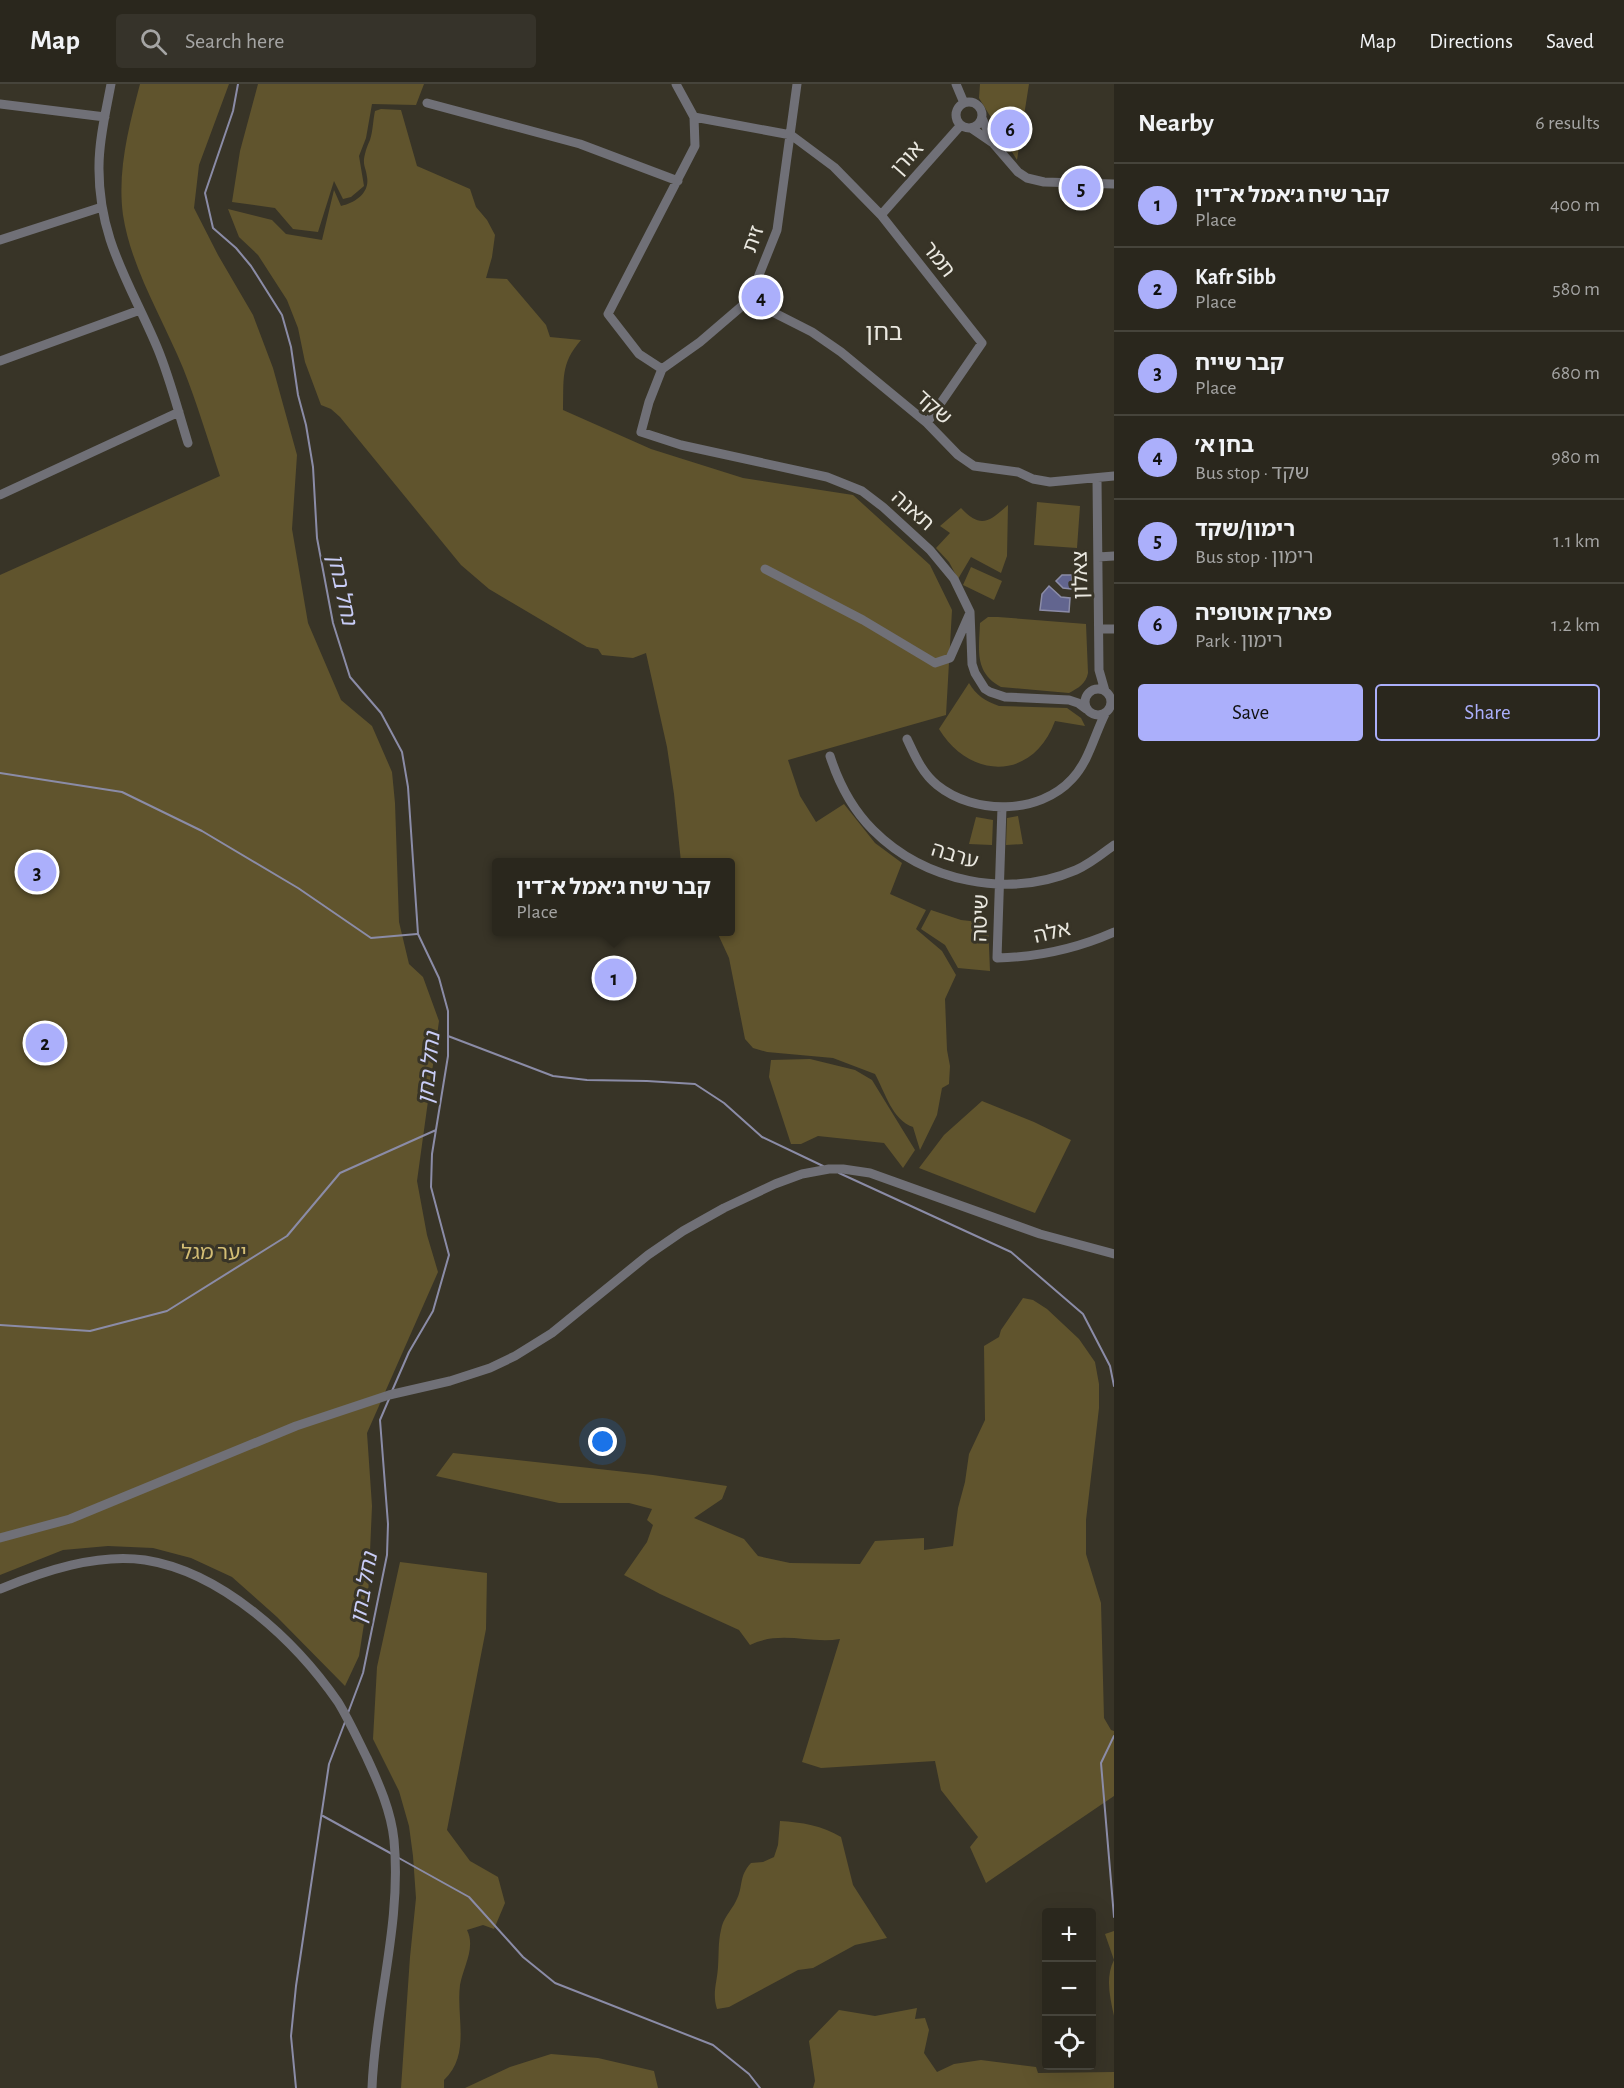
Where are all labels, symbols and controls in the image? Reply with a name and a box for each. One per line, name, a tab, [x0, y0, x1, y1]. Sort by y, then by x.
search box	[116, 14, 536, 68]
icon: search	[137, 25, 170, 58]
text: Map	[30, 27, 80, 55]
text: Search here	[185, 30, 284, 52]
text: Map	[1360, 31, 1396, 52]
text: Directions	[1429, 31, 1513, 52]
text: Saved	[1546, 31, 1594, 52]
pin: 6	[990, 106, 1030, 152]
text: Nearby	[1138, 110, 1214, 136]
text: 6 results	[1535, 113, 1600, 133]
street label: אורן	[887, 137, 928, 179]
pin: 5	[1062, 166, 1100, 210]
text: קבר שיח ג׳אמל א־דין	[1195, 184, 1390, 206]
text: 1	[1154, 195, 1161, 215]
text: 400 m	[1550, 195, 1600, 215]
text: Place	[1195, 210, 1236, 230]
street label: זית	[739, 223, 768, 255]
street label: תמר	[918, 238, 959, 281]
text: Kafr Sibb	[1195, 266, 1276, 288]
pin: 4	[742, 274, 780, 320]
text: 2	[1153, 279, 1162, 299]
text: 580 m	[1552, 279, 1600, 299]
text: Place	[1195, 292, 1236, 312]
district label: בחן	[865, 321, 903, 345]
text: קבר שייח	[1195, 352, 1284, 374]
text: 3	[1153, 363, 1162, 383]
text: 680 m	[1551, 363, 1600, 383]
text: Place	[1195, 378, 1236, 398]
street label: שקד	[912, 386, 956, 429]
text: בחן א׳	[1195, 434, 1254, 456]
text: 4	[1152, 447, 1163, 467]
text: 980 m	[1551, 447, 1600, 467]
text: Bus stop · שקד	[1195, 463, 1309, 483]
street label: תאנה	[888, 486, 938, 535]
text: רימון/שקד	[1195, 518, 1295, 540]
text: 5	[1153, 531, 1162, 551]
text: 1.1 km	[1553, 531, 1600, 551]
text: Bus stop · רימון	[1195, 547, 1313, 567]
street label: צאלון	[1070, 550, 1091, 600]
water label: נחל בחן	[323, 552, 361, 629]
text: פארק אוטופיה	[1195, 602, 1332, 624]
text: 6	[1153, 615, 1162, 635]
text: 1.2 km	[1551, 615, 1600, 635]
text: Park · רימון	[1195, 631, 1283, 651]
button: Save	[1138, 684, 1363, 741]
button: Share	[1375, 684, 1600, 741]
street label: ערבה	[929, 838, 981, 873]
pin: 3	[18, 850, 57, 894]
popup	[492, 858, 735, 936]
text: קבר שיח ג׳אמל א־דין	[516, 876, 711, 898]
street label: שיטה	[969, 894, 992, 942]
text: Place	[516, 902, 558, 922]
street label: אלה	[1032, 918, 1073, 947]
pin: 1	[594, 956, 634, 1000]
pin: 2	[26, 1020, 64, 1066]
water label: נחל בחן	[414, 1030, 445, 1105]
park label: יער מגל	[181, 1242, 247, 1263]
your location	[588, 1427, 617, 1456]
water label: נחל בחן	[347, 1549, 382, 1626]
map controls	[1042, 1908, 1096, 2070]
button: +	[1042, 1908, 1096, 1962]
button: −	[1042, 1962, 1096, 2016]
button: locate	[1042, 2016, 1096, 2070]

